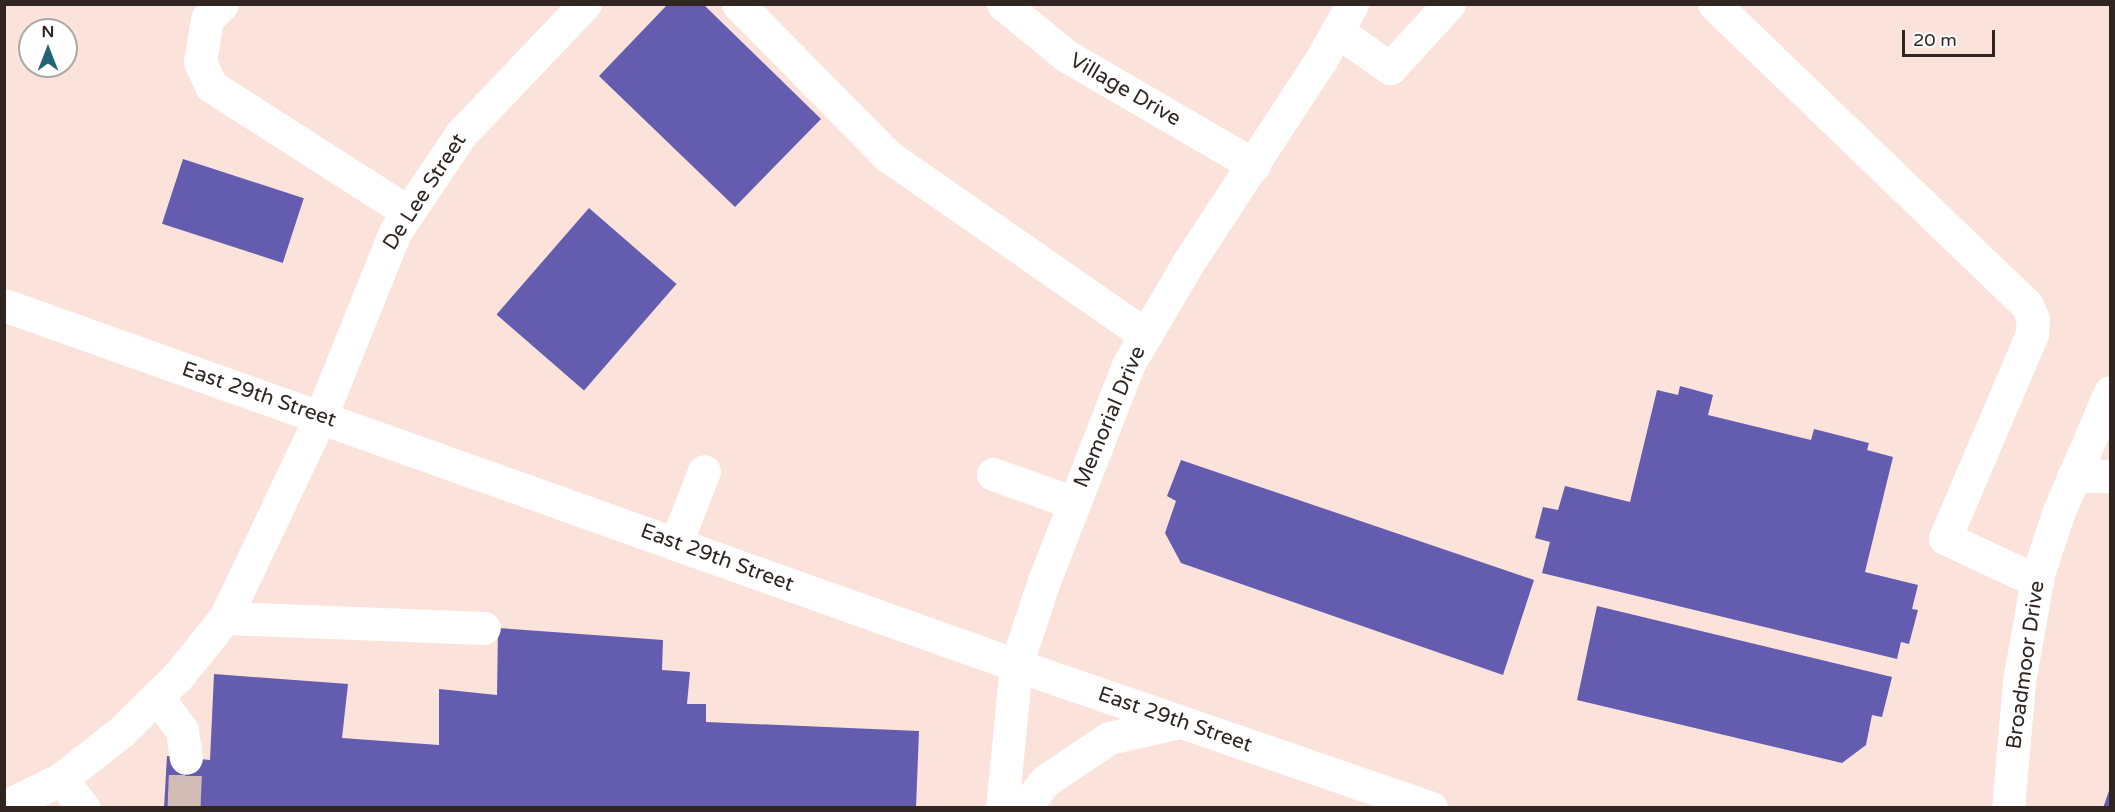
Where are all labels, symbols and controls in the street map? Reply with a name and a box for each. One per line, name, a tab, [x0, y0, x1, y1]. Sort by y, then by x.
north arrow	[18, 18, 78, 78]
scale bar	[1905, 18, 1998, 56]
text: N	[42, 22, 54, 42]
text: 20 m	[1913, 29, 1957, 51]
street label: Village Drive	[1065, 48, 1185, 132]
street label: De Lee Street	[378, 129, 472, 255]
street label: Memorial Drive	[1069, 342, 1151, 492]
street label: East 29th Street	[179, 357, 339, 433]
street label: East 29th Street	[637, 519, 797, 597]
street label: Broadmoor Drive	[2002, 579, 2050, 751]
street label: East 29th Street	[1095, 682, 1255, 758]

